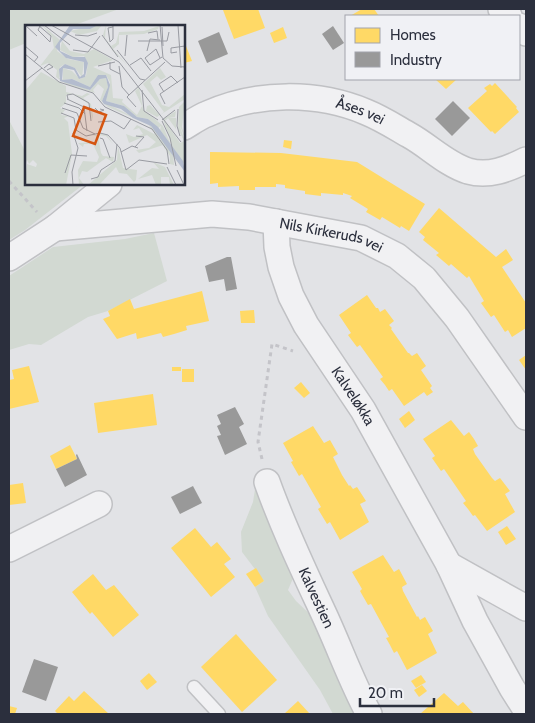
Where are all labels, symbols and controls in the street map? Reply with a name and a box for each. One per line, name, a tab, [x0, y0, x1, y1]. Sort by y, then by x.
legend	[345, 15, 520, 80]
inset map	[25, 25, 185, 185]
text: Homes	[390, 26, 436, 44]
text: Industry	[390, 51, 442, 69]
street label: Åses vei	[334, 93, 388, 128]
street label: Nils Kirkeruds vei	[278, 214, 386, 257]
street label: Kalveløkka	[328, 363, 379, 429]
street label: Kalvestien	[295, 565, 338, 631]
scale bar	[360, 676, 434, 708]
text: 20 m	[368, 684, 403, 702]

